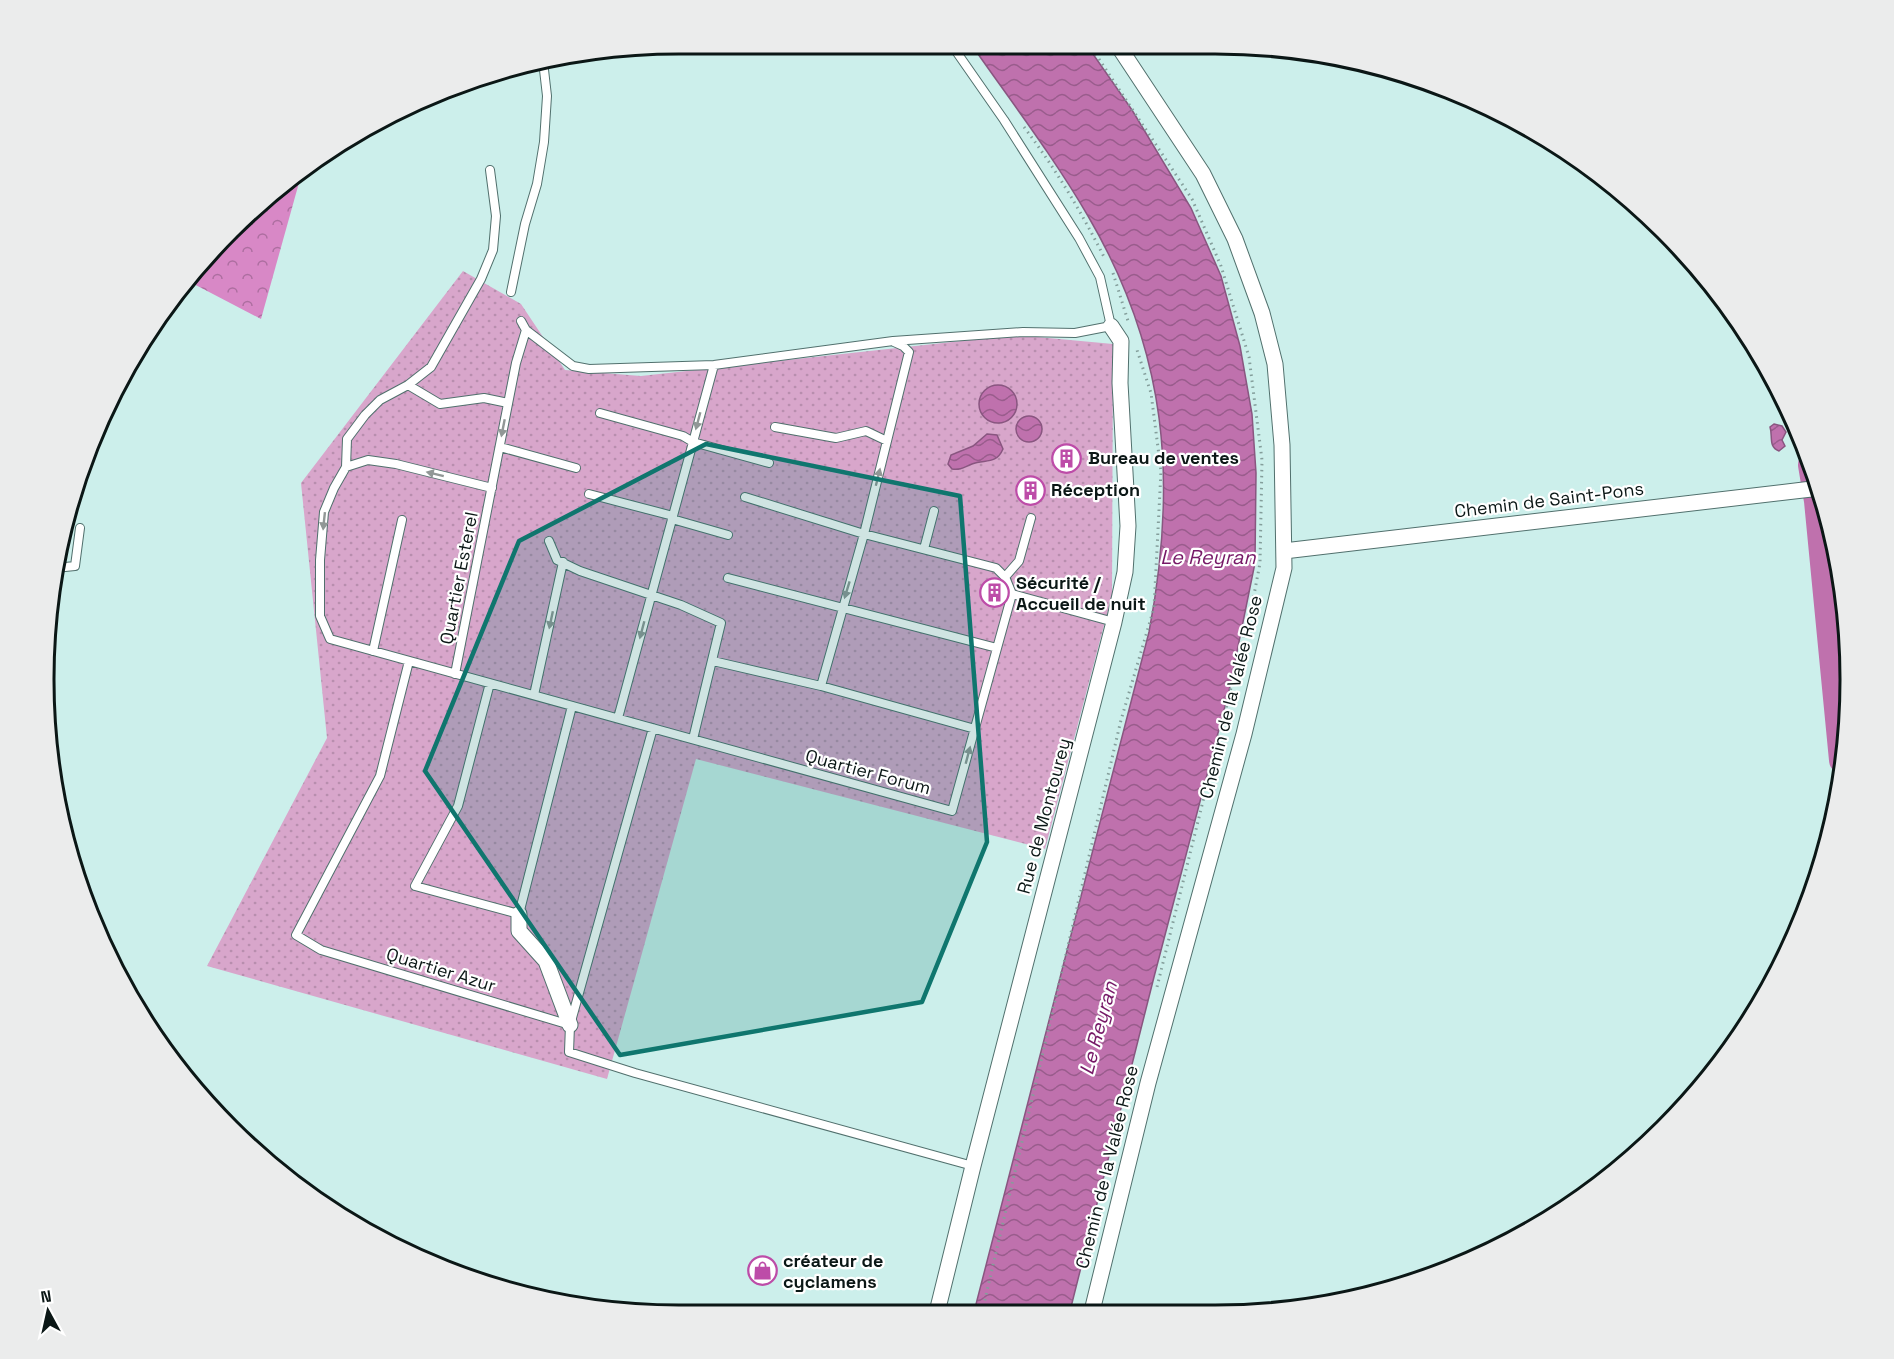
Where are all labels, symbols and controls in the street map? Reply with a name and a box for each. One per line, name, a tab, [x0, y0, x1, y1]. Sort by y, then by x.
one-way arrow	[693, 412, 703, 430]
one-way arrow	[498, 418, 507, 437]
building icon: Bureau de ventes	[1051, 442, 1083, 474]
place label: Bureau de ventes	[1088, 446, 1239, 469]
one-way arrow	[426, 468, 444, 478]
one-way arrow	[873, 468, 883, 486]
building icon: Réception	[1014, 474, 1046, 506]
street label: Chemin de Saint-Pons	[1453, 476, 1645, 523]
place label: Réception	[1051, 478, 1140, 501]
street label: Quartier Esterel	[434, 510, 483, 646]
one-way arrow	[319, 512, 328, 531]
water label: Le Reyran	[1160, 544, 1256, 570]
place label: Sécurité / Accueil de nuit	[1016, 571, 1146, 615]
building icon: Sécurité / Accueil de nuit	[979, 577, 1011, 609]
one-way arrow	[842, 581, 851, 599]
street label: Chemin de la Valée Rose	[1194, 593, 1267, 801]
one-way arrow	[546, 610, 555, 629]
one-way arrow	[636, 620, 646, 639]
street label: Rue de Montourey	[1012, 735, 1075, 896]
street label: Quartier Forum	[803, 744, 933, 799]
one-way arrow	[964, 746, 973, 764]
street label: Quartier Azur	[384, 942, 499, 997]
water label: Le Reyran	[1073, 978, 1123, 1077]
street label: Chemin de la Valée Rose	[1070, 1063, 1143, 1271]
place label: créateur de cyclamens	[783, 1249, 883, 1293]
shop icon: créateur de cyclamens	[746, 1255, 778, 1287]
north arrow	[18, 1281, 78, 1341]
text: N	[39, 1285, 53, 1308]

